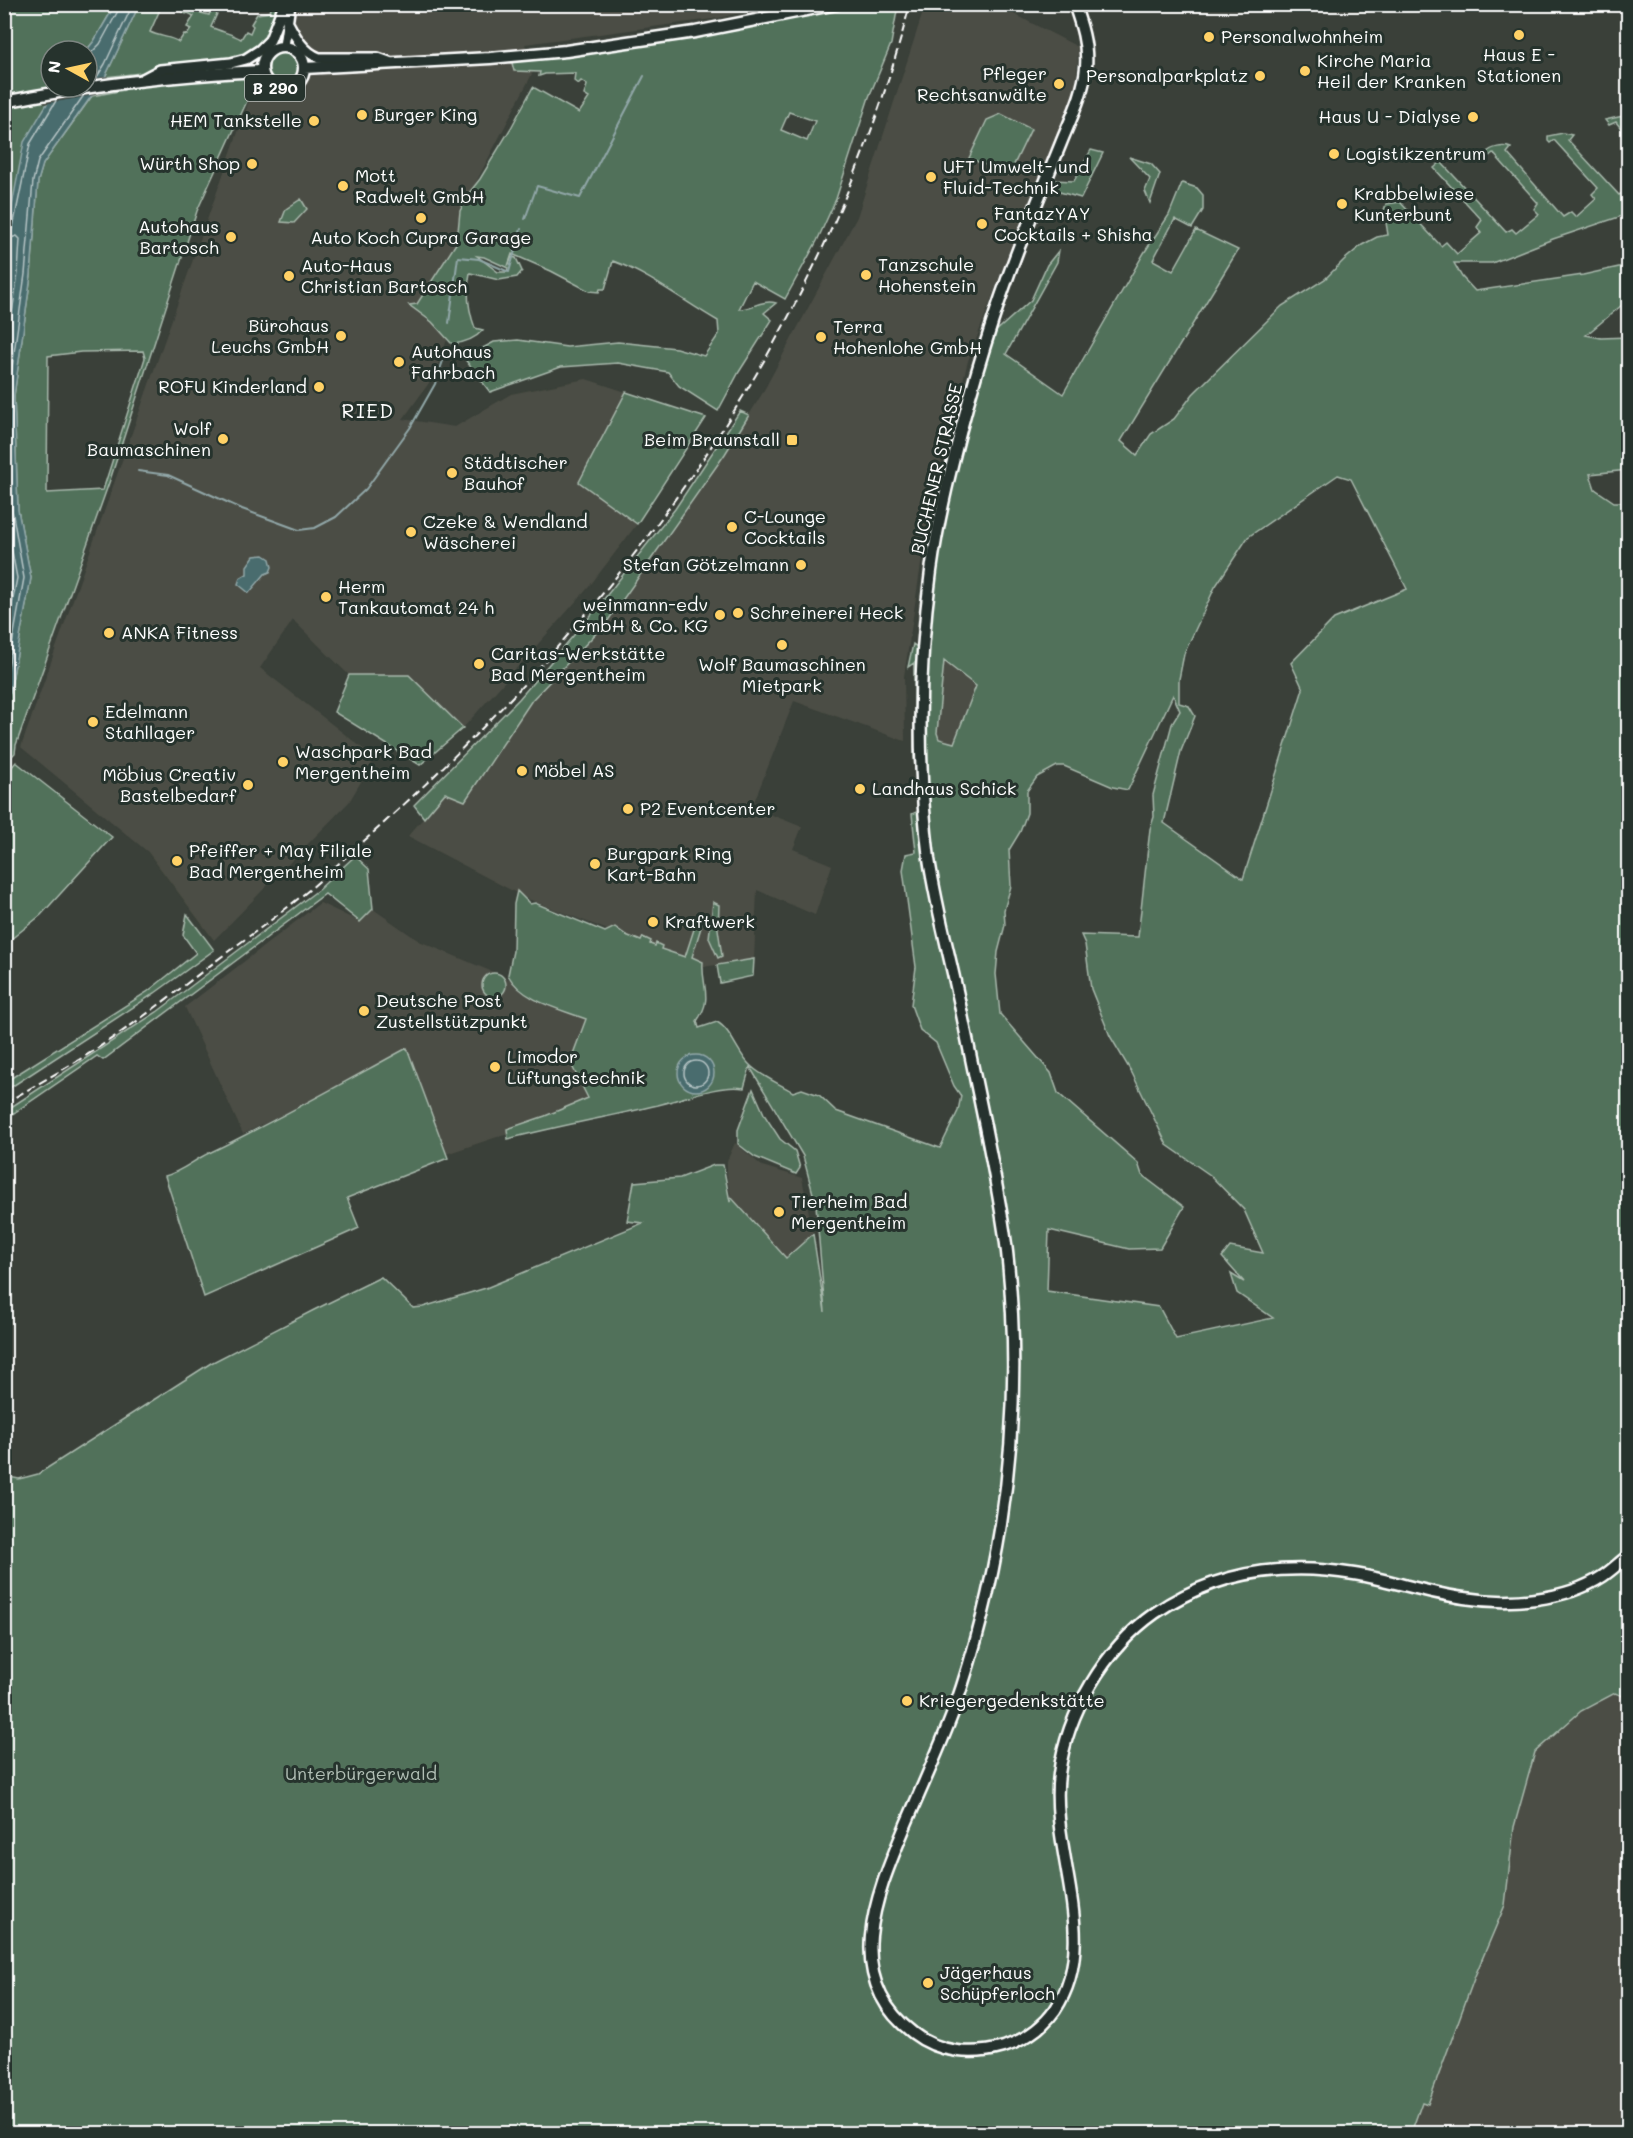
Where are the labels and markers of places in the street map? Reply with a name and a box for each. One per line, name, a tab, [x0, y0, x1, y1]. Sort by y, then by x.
place label: Personalwohnheim	[1221, 24, 1383, 48]
marker: Haus E - Stationen	[1512, 28, 1526, 42]
marker: Personalwohnheim	[1202, 30, 1216, 44]
place label: Haus E - Stationen	[1477, 42, 1561, 87]
place label: Kirche Maria Heil der Kranken	[1317, 48, 1466, 93]
place label: Pfleger Rechtsanwälte	[917, 61, 1047, 106]
place label: Personalparkplatz	[1086, 63, 1248, 87]
marker: Kirche Maria Heil der Kranken	[1298, 64, 1312, 78]
marker: Personalparkplatz	[1253, 69, 1267, 83]
marker: Pfleger Rechtsanwälte	[1052, 77, 1066, 91]
place label: Burger King	[374, 102, 477, 126]
place label: Haus U - Dialyse	[1319, 104, 1461, 128]
place label: HEM Tankstelle	[170, 108, 302, 132]
marker: Burger King	[355, 108, 369, 122]
marker: Haus U - Dialyse	[1466, 110, 1480, 124]
marker: HEM Tankstelle	[307, 114, 321, 128]
place label: Logistikzentrum	[1346, 141, 1486, 165]
marker: Logistikzentrum	[1327, 147, 1341, 161]
place label: Würth Shop	[139, 151, 240, 175]
place label: UFT Umwelt- und Fluid-Technik	[943, 154, 1089, 199]
marker: Würth Shop	[245, 157, 259, 171]
place label: Mott Radwelt GmbH	[355, 163, 484, 208]
marker: UFT Umwelt- und Fluid-Technik	[924, 170, 938, 184]
marker: Mott Radwelt GmbH	[336, 179, 350, 193]
place label: Krabbelwiese Kunterbunt	[1354, 181, 1474, 226]
marker: Krabbelwiese Kunterbunt	[1335, 197, 1349, 211]
place label: FantazYAY Cocktails + Shisha	[994, 201, 1153, 246]
marker: Auto Koch Cupra Garage	[414, 211, 428, 225]
place label: Autohaus Bartosch	[138, 214, 219, 259]
marker: FantazYAY Cocktails + Shisha	[975, 217, 989, 231]
place label: Auto Koch Cupra Garage	[311, 225, 531, 249]
marker: Autohaus Bartosch	[224, 230, 238, 244]
place label: Tanzschule Hohenstein	[878, 252, 976, 297]
place label: Auto-Haus Christian Bartosch	[301, 253, 467, 298]
marker: Tanzschule Hohenstein	[859, 268, 873, 282]
marker: Auto-Haus Christian Bartosch	[282, 269, 296, 283]
place label: Bürohaus Leuchs GmbH	[211, 313, 329, 358]
place label: Terra Hohenlohe GmbH	[833, 314, 982, 359]
marker: Bürohaus Leuchs GmbH	[334, 329, 348, 343]
marker: Terra Hohenlohe GmbH	[814, 330, 828, 344]
place label: Autohaus Fahrbach	[411, 339, 495, 384]
marker: Autohaus Fahrbach	[392, 355, 406, 369]
place label: ROFU Kinderland	[158, 374, 307, 398]
marker: ROFU Kinderland	[312, 380, 326, 394]
place label: Wolf Baumaschinen	[87, 416, 212, 461]
place label: Beim Braunstall	[644, 427, 780, 451]
marker: Wolf Baumaschinen	[216, 432, 230, 446]
marker: Beim Braunstall	[785, 433, 799, 447]
place label: Städtischer Bauhof	[464, 450, 568, 495]
marker: Städtischer Bauhof	[445, 466, 459, 480]
place label: C-Lounge Cocktails	[744, 504, 826, 549]
place label: Czeke & Wendland Wäscherei	[423, 509, 588, 554]
marker: C-Lounge Cocktails	[725, 520, 739, 534]
marker: Czeke & Wendland Wäscherei	[404, 525, 418, 539]
place label: Stefan Götzelmann	[623, 552, 789, 576]
marker: Stefan Götzelmann	[794, 558, 808, 572]
place label: Herm Tankautomat 24 h	[338, 574, 494, 619]
marker: Herm Tankautomat 24 h	[319, 590, 333, 604]
place label: weinmann-edv GmbH & Co. KG	[573, 592, 708, 637]
place label: Schreinerei Heck	[750, 600, 903, 624]
marker: Schreinerei Heck	[731, 606, 745, 620]
marker: weinmann-edv GmbH & Co. KG	[713, 608, 727, 622]
place label: ANKA Fitness	[121, 620, 238, 644]
marker: ANKA Fitness	[102, 626, 116, 640]
marker: Wolf Baumaschinen Mietpark	[775, 638, 789, 652]
place label: Caritas-Werkstätte Bad Mergentheim	[491, 641, 666, 686]
place label: Wolf Baumaschinen Mietpark	[698, 652, 866, 697]
marker: Caritas-Werkstätte Bad Mergentheim	[472, 657, 486, 671]
place label: Edelmann Stahllager	[105, 699, 195, 744]
marker: Edelmann Stahllager	[86, 715, 100, 729]
place label: Waschpark Bad Mergentheim	[295, 739, 432, 784]
marker: Waschpark Bad Mergentheim	[276, 755, 290, 769]
place label: Möbel AS	[534, 758, 615, 782]
place label: Möbius Creativ Bastelbedarf	[102, 762, 237, 807]
marker: Möbel AS	[515, 764, 529, 778]
place label: Landhaus Schick	[872, 776, 1016, 800]
marker: Möbius Creativ Bastelbedarf	[241, 778, 255, 792]
marker: Landhaus Schick	[853, 782, 867, 796]
place label: P2 Eventcenter	[640, 796, 775, 820]
marker: P2 Eventcenter	[621, 802, 635, 816]
place label: Pfeiffer + May Filiale Bad Mergentheim	[189, 838, 372, 883]
place label: Burgpark Ring Kart-Bahn	[607, 841, 732, 886]
marker: Pfeiffer + May Filiale Bad Mergentheim	[170, 854, 184, 868]
marker: Burgpark Ring Kart-Bahn	[588, 857, 602, 871]
place label: Kraftwerk	[665, 909, 755, 933]
marker: Kraftwerk	[646, 915, 660, 929]
place label: Deutsche Post Zustellstützpunkt	[376, 988, 528, 1033]
marker: Deutsche Post Zustellstützpunkt	[357, 1004, 371, 1018]
place label: Limodor Lüftungstechnik	[507, 1044, 645, 1089]
marker: Limodor Lüftungstechnik	[488, 1060, 502, 1074]
place label: Tierheim Bad Mergentheim	[791, 1189, 907, 1234]
marker: Tierheim Bad Mergentheim	[772, 1205, 786, 1219]
place label: Kriegergedenkstätte	[919, 1688, 1105, 1712]
marker: Kriegergedenkstätte	[900, 1694, 914, 1708]
place label: Jägerhaus Schüpferloch	[940, 1960, 1055, 2005]
marker: Jägerhaus Schüpferloch	[921, 1976, 935, 1990]

